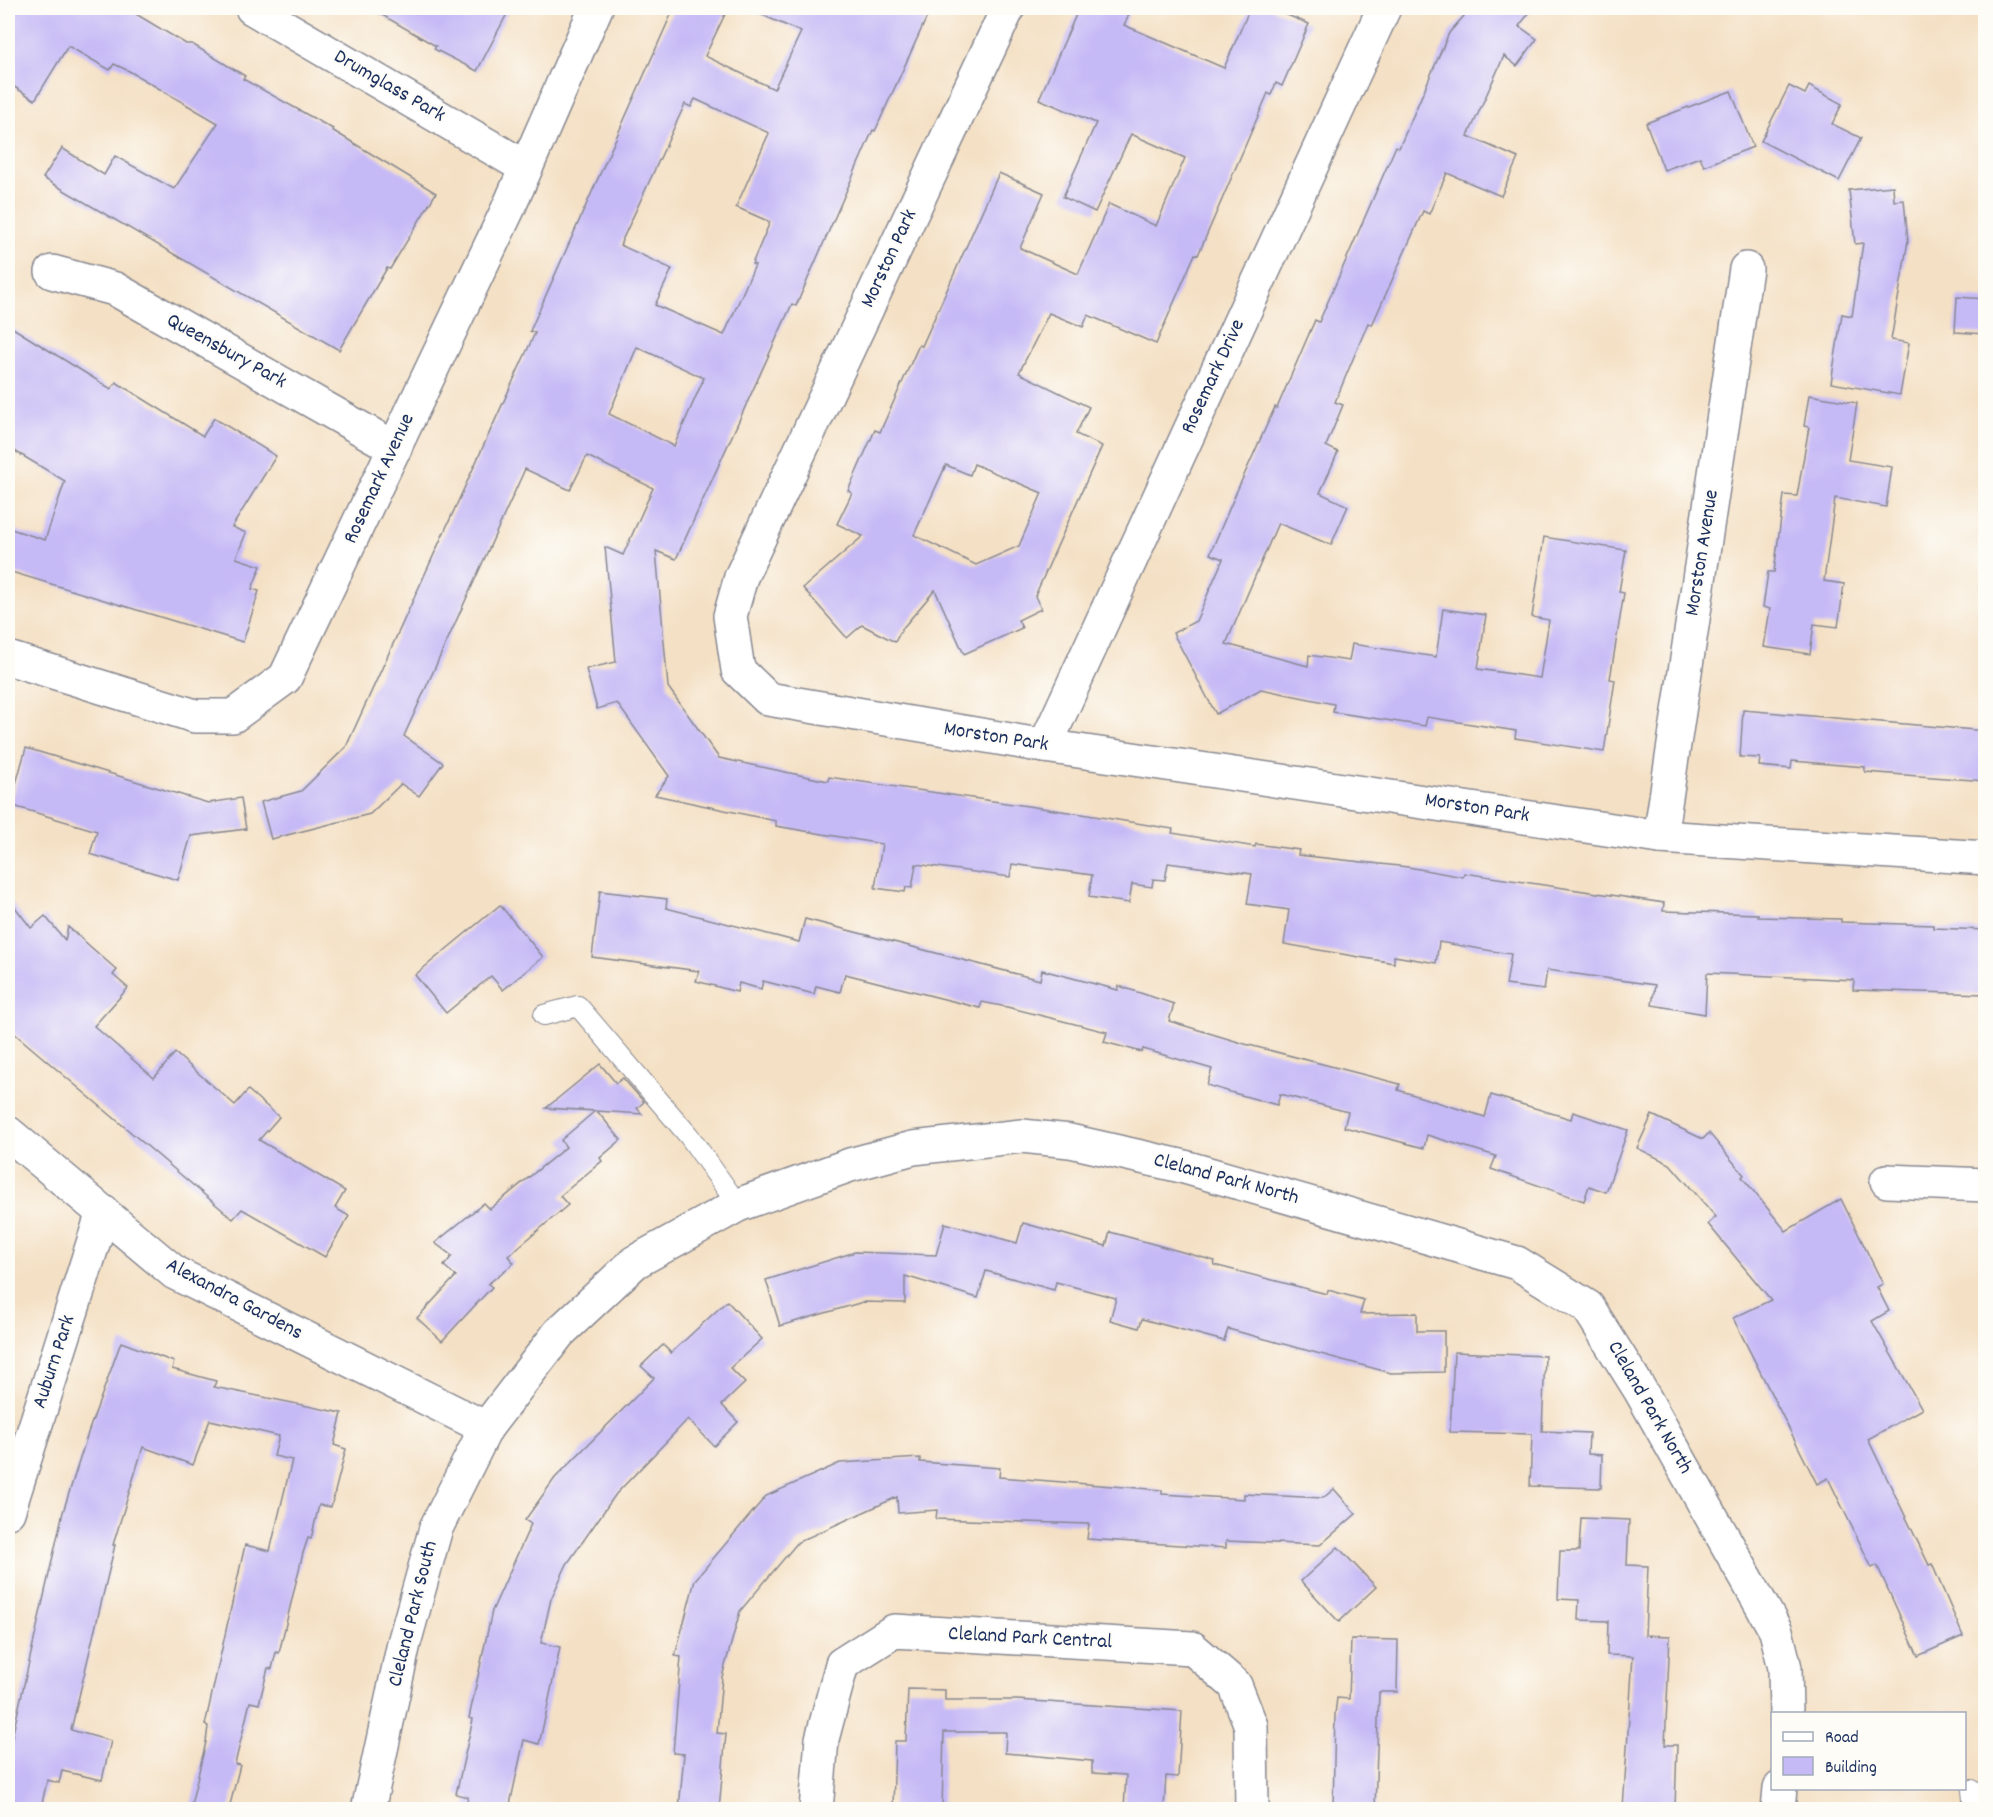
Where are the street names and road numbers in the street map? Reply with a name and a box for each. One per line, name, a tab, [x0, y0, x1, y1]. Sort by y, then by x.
street label: Drumglass Park	[328, 43, 450, 131]
street label: Morston Park	[854, 205, 926, 313]
street label: Queensbury Park	[160, 307, 292, 397]
street label: Rosemark Drive	[1174, 315, 1254, 439]
street label: Rosemark Avenue	[337, 409, 423, 549]
street label: Morston Avenue	[1678, 488, 1728, 618]
street label: Morston Park	[941, 715, 1051, 761]
street label: Morston Park	[1422, 786, 1532, 832]
street label: Cleland Park North	[1150, 1146, 1302, 1214]
street label: Alexandra Gardens	[160, 1251, 308, 1349]
street label: Auburn Park	[26, 1311, 84, 1413]
street label: Cleland Park North	[1599, 1336, 1699, 1480]
street label: Cleland Park South	[381, 1538, 447, 1690]
street label: Cleland Park Central	[947, 1620, 1113, 1658]

